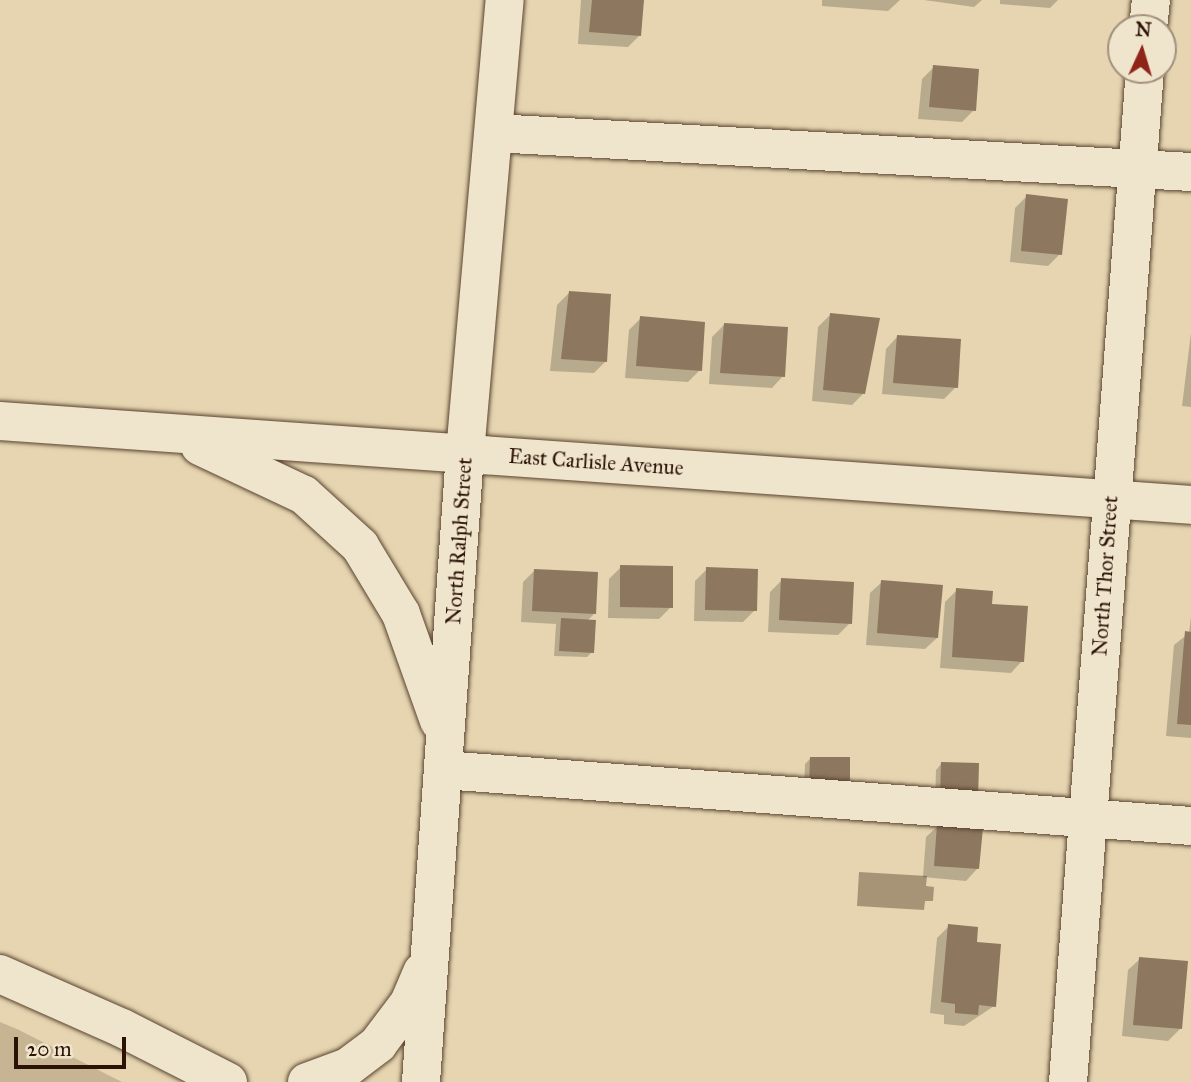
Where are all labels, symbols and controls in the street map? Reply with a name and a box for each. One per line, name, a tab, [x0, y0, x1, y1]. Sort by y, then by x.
north arrow	[1107, 14, 1177, 84]
text: N	[1135, 18, 1152, 42]
street label: East Carlisle Avenue	[508, 443, 684, 481]
street label: North Ralph Street	[441, 456, 477, 626]
street label: North Thor Street	[1087, 495, 1123, 657]
scale bar	[18, 1023, 130, 1066]
text: 20 m	[27, 1036, 72, 1062]

